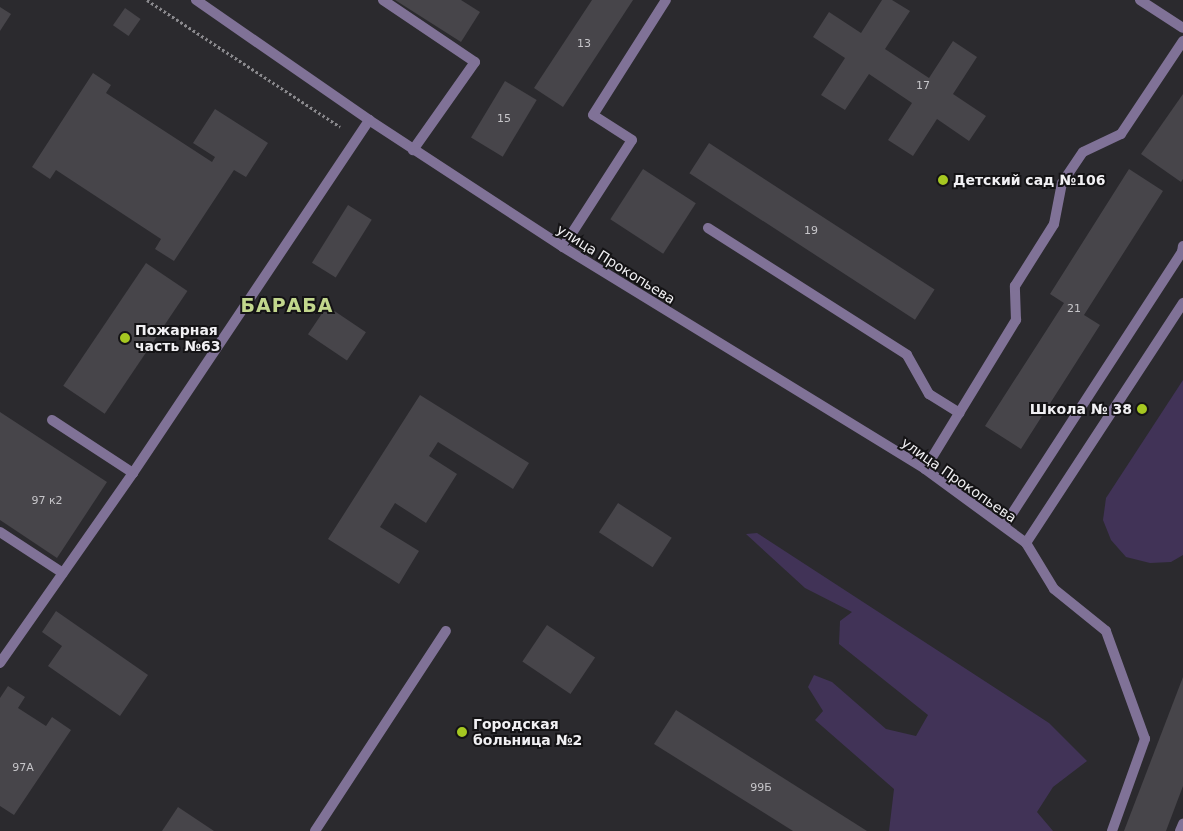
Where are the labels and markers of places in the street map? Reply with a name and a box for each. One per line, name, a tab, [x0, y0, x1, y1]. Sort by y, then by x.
place label: Детский сад №106	[953, 172, 1105, 188]
marker: Детский сад №106	[937, 174, 949, 186]
place label: Пожарная часть №63	[135, 322, 221, 354]
marker: Пожарная часть №63	[119, 332, 131, 344]
place label: Школа № 38	[1030, 401, 1132, 417]
marker: Школа № 38	[1136, 403, 1148, 415]
place label: Городская больница №2	[473, 716, 582, 749]
marker: Городская больница №2	[455, 725, 469, 739]

